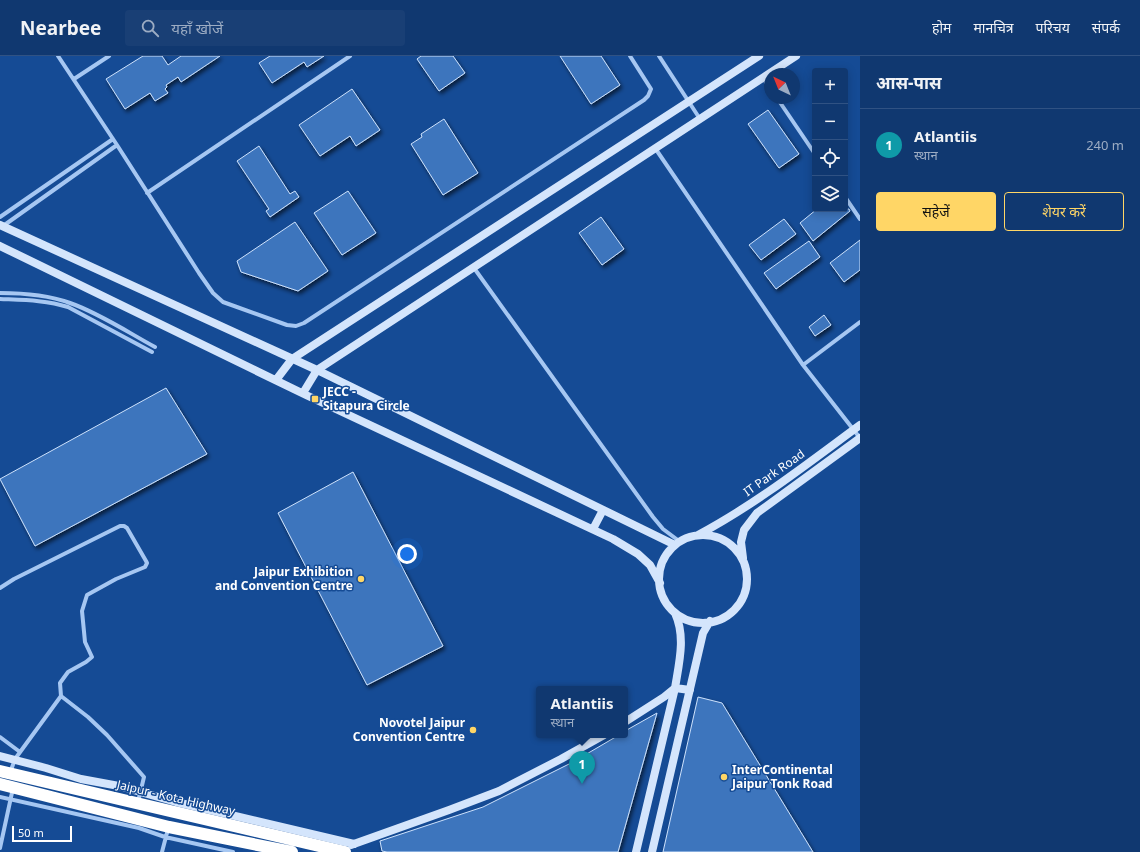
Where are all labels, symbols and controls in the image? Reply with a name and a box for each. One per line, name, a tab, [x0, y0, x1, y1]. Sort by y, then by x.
search box	[125, 10, 405, 46]
text: Nearbee	[20, 15, 101, 41]
icon: search	[139, 17, 161, 39]
text: यहाँ खोजें	[171, 18, 223, 38]
text: होम	[932, 18, 951, 37]
text: मानचित्र	[973, 18, 1014, 37]
text: परिचय	[1036, 18, 1070, 37]
text: संपर्क	[1092, 18, 1120, 37]
north arrow	[764, 68, 800, 104]
map controls	[812, 68, 848, 212]
button: +	[812, 68, 848, 104]
text: आस-पास	[876, 71, 941, 94]
button: −	[812, 104, 848, 140]
text: Atlantiis	[914, 126, 977, 146]
text: 1	[885, 136, 893, 154]
text: 240 m	[1086, 136, 1124, 154]
button: locate	[812, 140, 848, 176]
text: स्थान	[914, 146, 938, 164]
button: layers	[812, 176, 848, 212]
button: सहेजें	[876, 192, 996, 231]
button: शेयर करें	[1004, 192, 1124, 231]
place label: JECC - Sitapura Circle	[322, 383, 410, 414]
marker: JECC - Sitapura Circle	[310, 394, 320, 404]
street label: IT Park Road	[740, 445, 808, 500]
your location	[397, 544, 417, 564]
place label: Jaipur Exhibition and Convention Centre	[215, 563, 353, 594]
marker: Jaipur Exhibition and Convention Centre	[356, 574, 366, 584]
popup	[536, 686, 628, 738]
text: Atlantiis	[550, 693, 614, 713]
text: स्थान	[550, 713, 574, 731]
place label: Novotel Jaipur Convention Centre	[353, 714, 466, 745]
marker: Novotel Jaipur Convention Centre	[468, 725, 478, 735]
pin: 1	[569, 751, 595, 784]
place label: InterContinental Jaipur Tonk Road	[731, 761, 833, 792]
marker: InterContinental Jaipur Tonk Road	[719, 772, 729, 782]
street label: Jaipur - Kota Highway	[114, 775, 238, 820]
scale bar	[12, 824, 72, 843]
text: 50 m	[18, 825, 44, 840]

